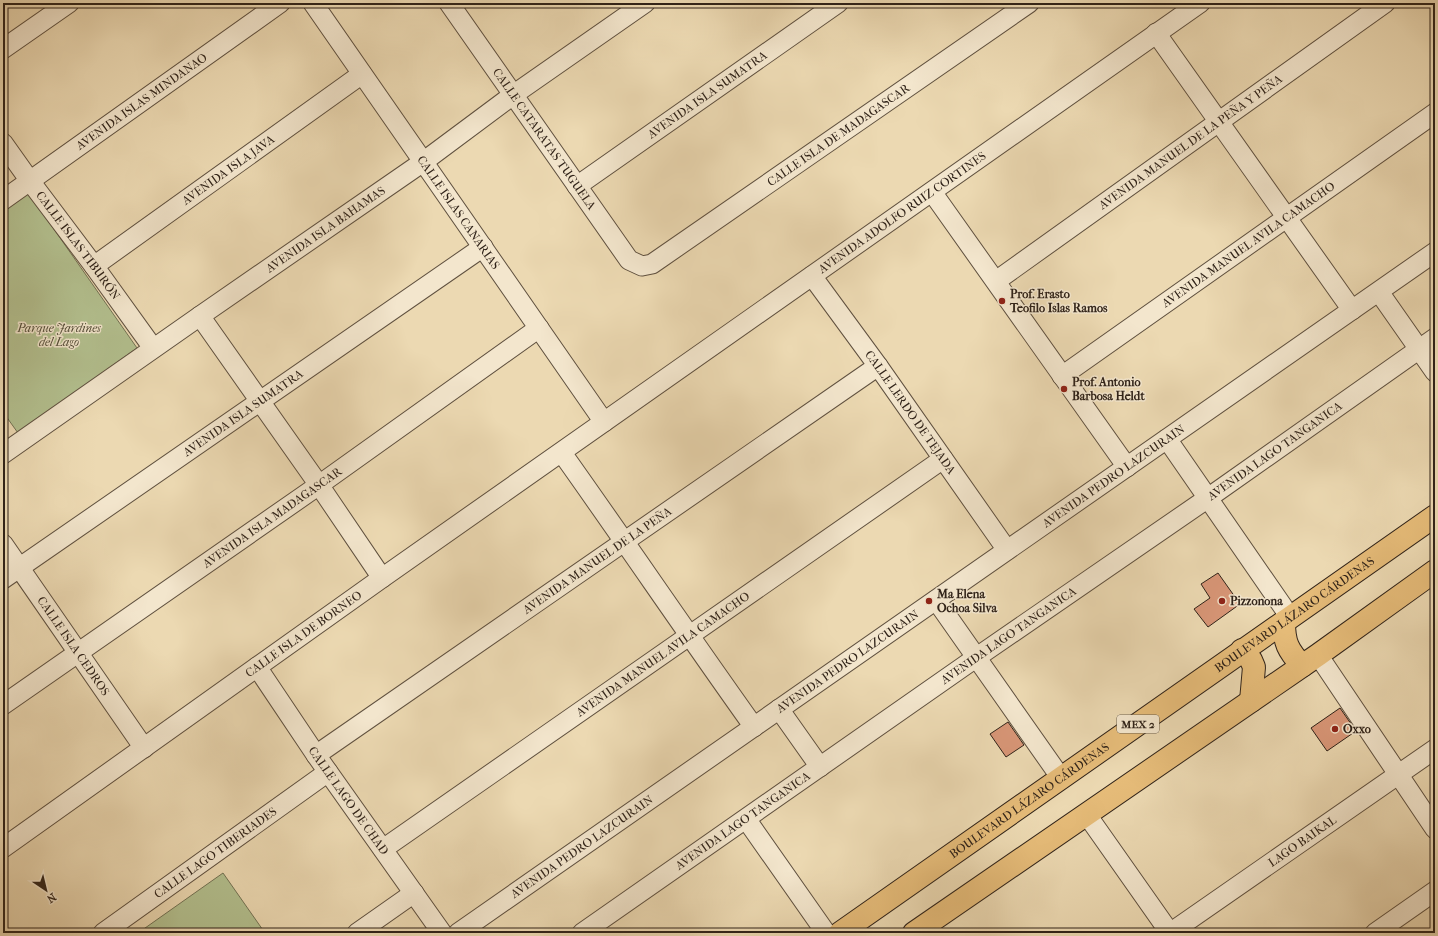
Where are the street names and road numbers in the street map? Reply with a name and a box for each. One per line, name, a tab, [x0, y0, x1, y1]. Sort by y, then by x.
street label: AVENIDA ISLA SUMATRA	[644, 48, 770, 142]
street label: AVENIDA ISLAS MINDANAO	[73, 50, 210, 153]
street label: CALLE CATARATAS TUGUELA	[490, 65, 599, 213]
street label: AVENIDA MANUEL DE LA PEÑA Y PEÑA	[1095, 72, 1285, 213]
street label: CALLE ISLA DE MADAGASCAR	[765, 80, 913, 189]
street label: AVENIDA ISLA JAVA	[178, 132, 277, 208]
street label: AVENIDA ADOLFO RUIZ CORTINES	[815, 149, 989, 277]
street label: CALLE ISLAS CANARIAS	[414, 153, 503, 272]
street label: AVENIDA MANUEL AVILA CAMACHO	[1158, 179, 1337, 311]
street label: AVENIDA ISLA BAHAMAS	[262, 183, 388, 276]
street label: CALLE ISLAS TIBURÓN	[33, 188, 123, 302]
street label: CALLE LERDO DE TEJADA	[862, 348, 959, 477]
street label: AVENIDA ISLA SUMATRA	[180, 366, 306, 460]
street label: AVENIDA LAGO TANGANICA	[1204, 399, 1345, 504]
street label: AVENIDA PEDRO LAZCURAIN	[1039, 422, 1187, 531]
street label: AVENIDA ISLA MADAGASCAR	[199, 463, 345, 571]
street label: AVENIDA MANUEL DE LA PEÑA	[519, 504, 674, 617]
street label: BOULEVARD LÁZARO CÁRDENAS	[1212, 554, 1377, 675]
street label: AVENIDA LAGO TANGANICA	[937, 584, 1079, 688]
street label: CALLE ISLA DE BORNEO	[243, 588, 364, 680]
street label: AVENIDA MANUEL AVILA CAMACHO	[573, 589, 752, 720]
street label: CALLE ISLA CEDROS	[34, 594, 113, 698]
street label: AVENIDA PEDRO LAZCURAIN	[773, 607, 922, 716]
road number: MEX 2	[1117, 715, 1159, 733]
street label: BOULEVARD LÁZARO CÁRDENAS	[947, 740, 1112, 861]
street label: CALLE LAGO DE CHAD	[305, 744, 391, 858]
street label: AVENIDA LAGO TANGANICA	[672, 769, 813, 873]
street label: AVENIDA PEDRO LAZCURAIN	[507, 792, 656, 902]
street label: CALLE LAGO TIBERIADES	[151, 804, 279, 901]
street label: LAGO BAIKAL	[1266, 812, 1340, 870]

